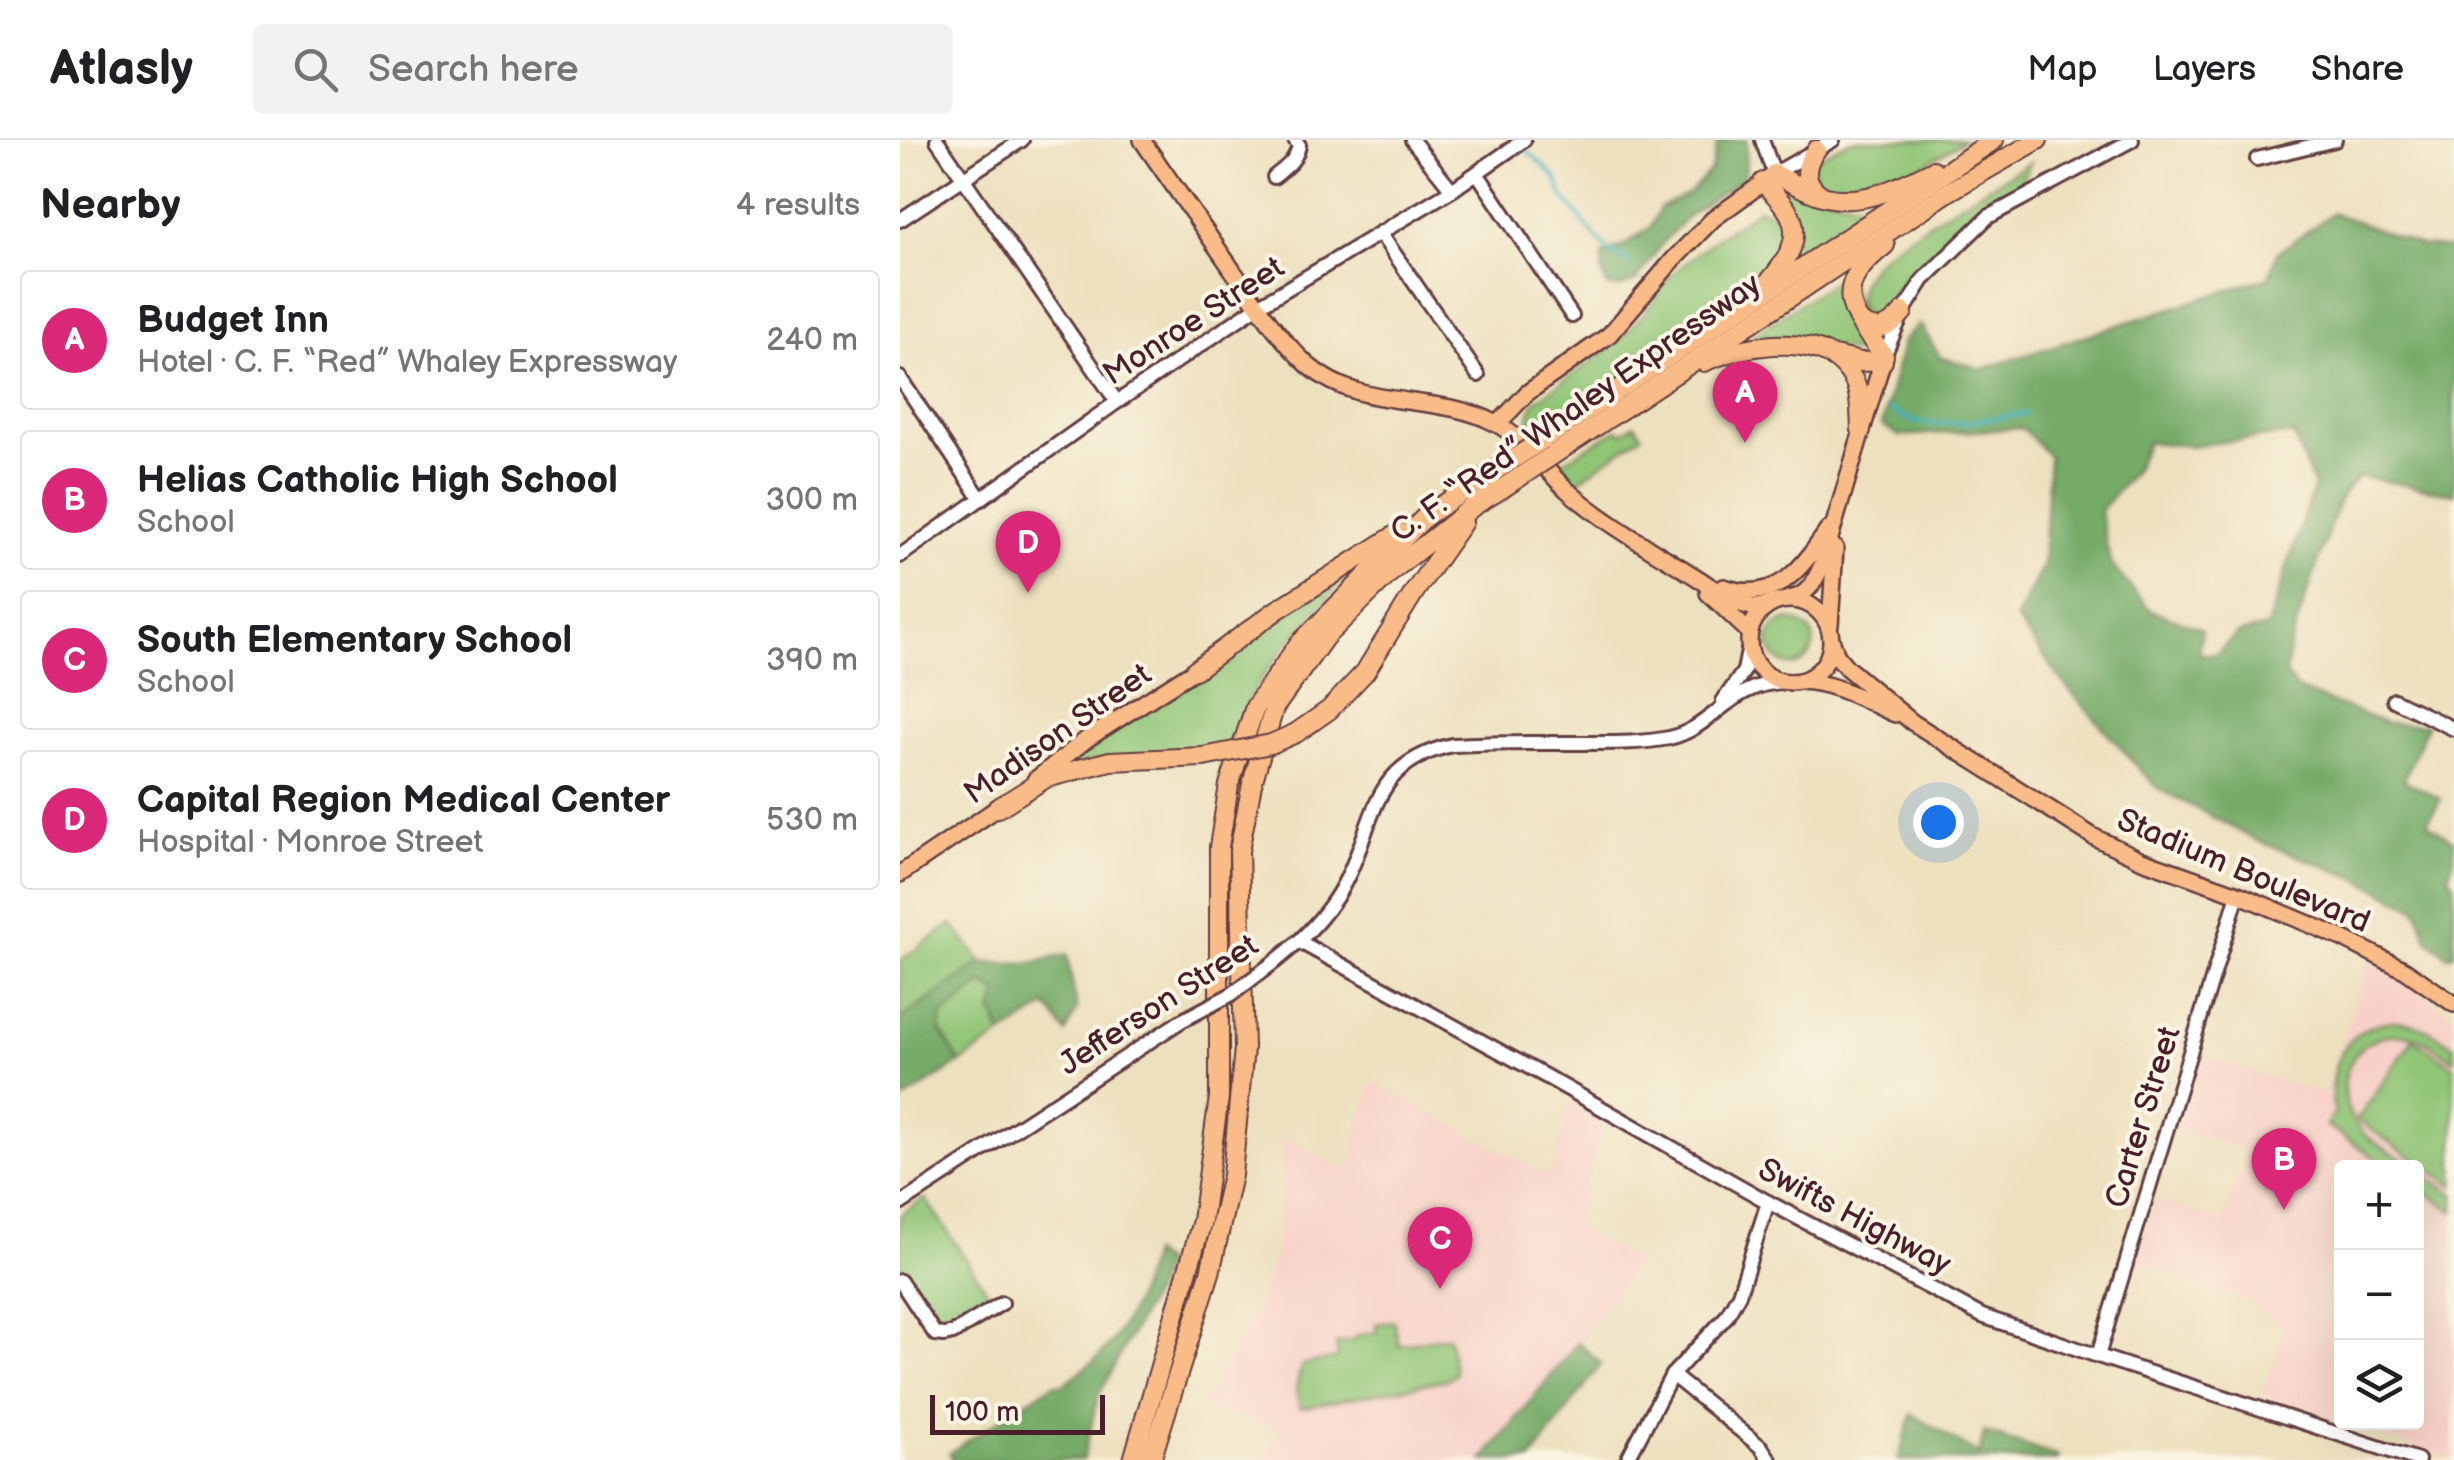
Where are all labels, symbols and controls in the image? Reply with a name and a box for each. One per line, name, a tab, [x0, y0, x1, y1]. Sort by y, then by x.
search box	[253, 24, 953, 114]
text: Atlasly	[50, 41, 193, 98]
icon: search	[288, 42, 343, 97]
text: Search here	[368, 47, 578, 92]
text: Map	[2027, 48, 2098, 91]
text: Layers	[2153, 48, 2256, 91]
text: Share	[2311, 48, 2404, 91]
text: Nearby	[40, 180, 180, 231]
text: 4 results	[736, 186, 860, 225]
street label: Monroe Street	[1096, 248, 1292, 394]
street label: C. F. “Red” Whaley Expressway	[1383, 265, 1769, 551]
text: Budget Inn	[137, 298, 329, 343]
text: A	[65, 321, 84, 360]
text: 240 m	[766, 321, 858, 360]
text: Hotel · C. F. “Red” Whaley Expressway	[137, 343, 677, 382]
pin: A	[1712, 360, 1778, 443]
text: Helias Catholic High School	[137, 458, 618, 503]
text: B	[63, 481, 86, 520]
text: 300 m	[766, 481, 858, 520]
text: School	[137, 503, 235, 542]
pin: D	[996, 510, 1060, 593]
text: South Elementary School	[137, 618, 572, 663]
text: C	[63, 641, 86, 680]
text: 390 m	[766, 641, 858, 680]
street label: Madison Street	[957, 655, 1159, 813]
text: School	[137, 663, 235, 702]
text: Capital Region Medical Center	[137, 778, 670, 823]
your location	[1913, 797, 1964, 848]
text: D	[63, 801, 86, 840]
text: 530 m	[766, 801, 858, 840]
street label: Stadium Boulevard	[2111, 801, 2376, 942]
text: Hospital · Monroe Street	[137, 823, 483, 862]
street label: Jefferson Street	[1052, 926, 1266, 1084]
street label: Carter Street	[2097, 1022, 2190, 1213]
pin: B	[2252, 1128, 2316, 1210]
street label: Swifts Highway	[1751, 1150, 1958, 1285]
map controls	[2334, 1160, 2424, 1430]
button: +	[2334, 1160, 2424, 1250]
pin: C	[1408, 1206, 1472, 1289]
button: −	[2334, 1250, 2424, 1340]
button: layers	[2334, 1340, 2424, 1430]
scale bar	[930, 1390, 1105, 1434]
text: 100 m	[945, 1396, 1019, 1429]

